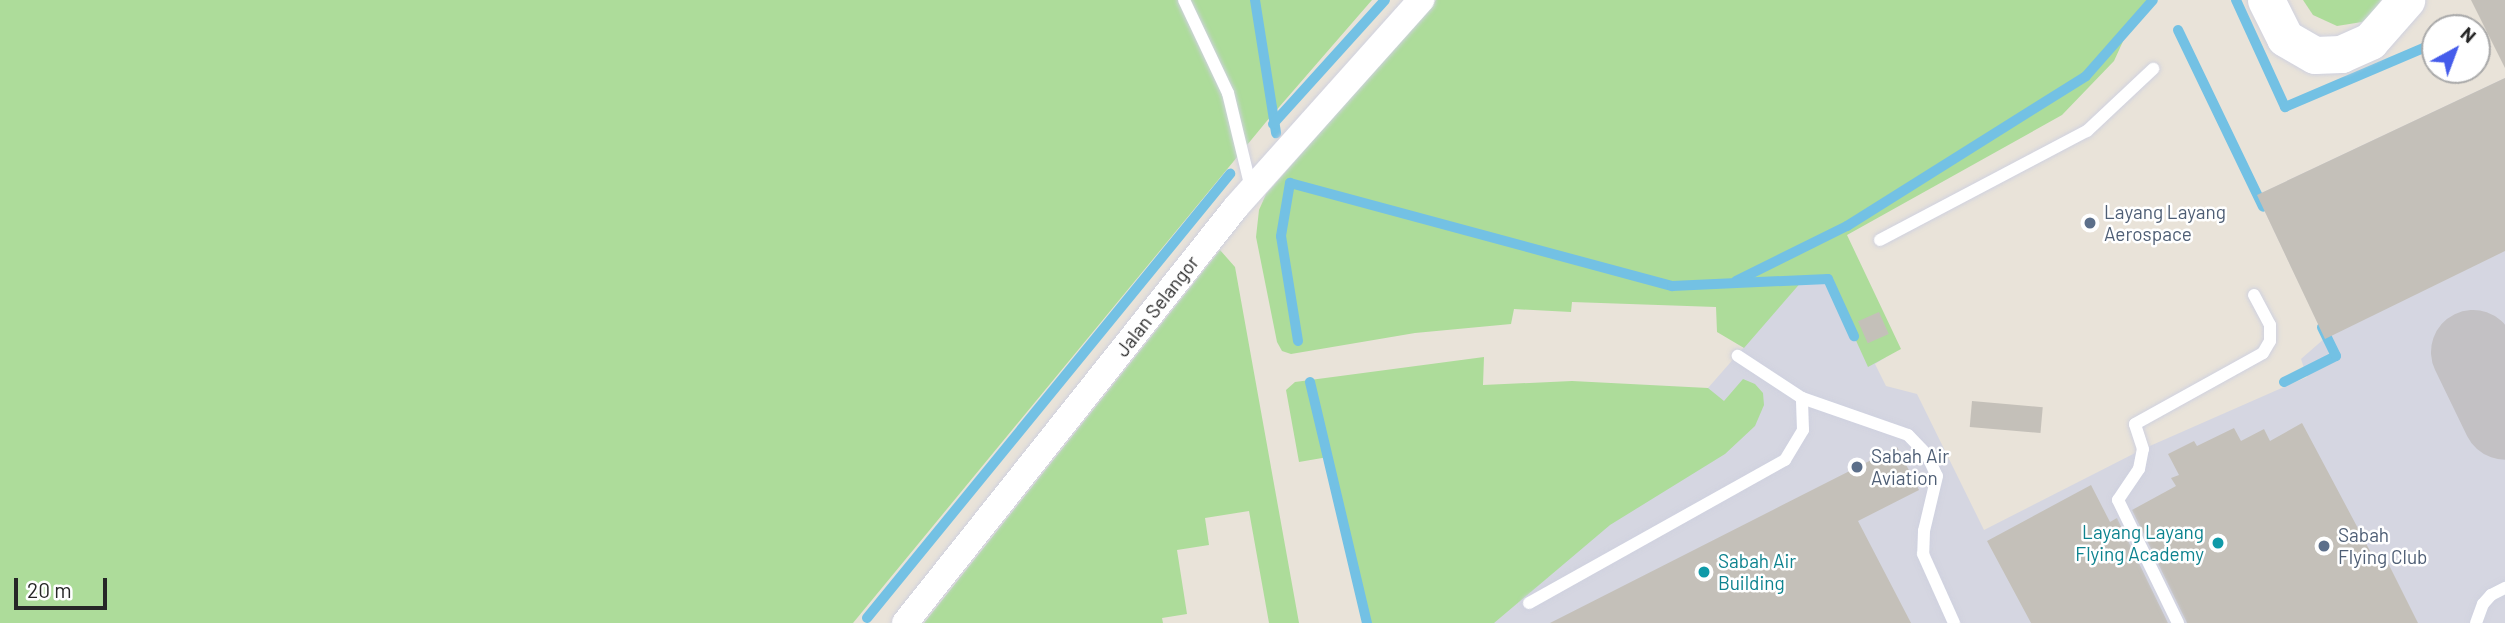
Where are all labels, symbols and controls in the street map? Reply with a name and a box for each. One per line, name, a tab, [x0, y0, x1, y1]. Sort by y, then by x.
north arrow	[2421, 14, 2491, 84]
text: N	[2456, 21, 2481, 47]
place label: Layang Layang Aerospace	[2104, 201, 2226, 245]
marker: Layang Layang Aerospace	[2082, 215, 2098, 231]
street label: Jalan Selangor	[1111, 251, 1203, 361]
place label: Sabah Air Aviation	[1871, 445, 1949, 489]
marker: Sabah Air Aviation	[1849, 459, 1865, 475]
place label: Layang Layang Flying Academy	[2075, 521, 2204, 565]
place label: Sabah Flying Club	[2338, 524, 2427, 568]
marker: Layang Layang Flying Academy	[2210, 535, 2226, 551]
marker: Sabah Flying Club	[2316, 538, 2332, 554]
place label: Sabah Air Building	[1718, 550, 1796, 594]
scale bar	[18, 564, 110, 608]
marker: Sabah Air Building	[1696, 564, 1712, 580]
text: 20 m	[27, 577, 72, 602]

